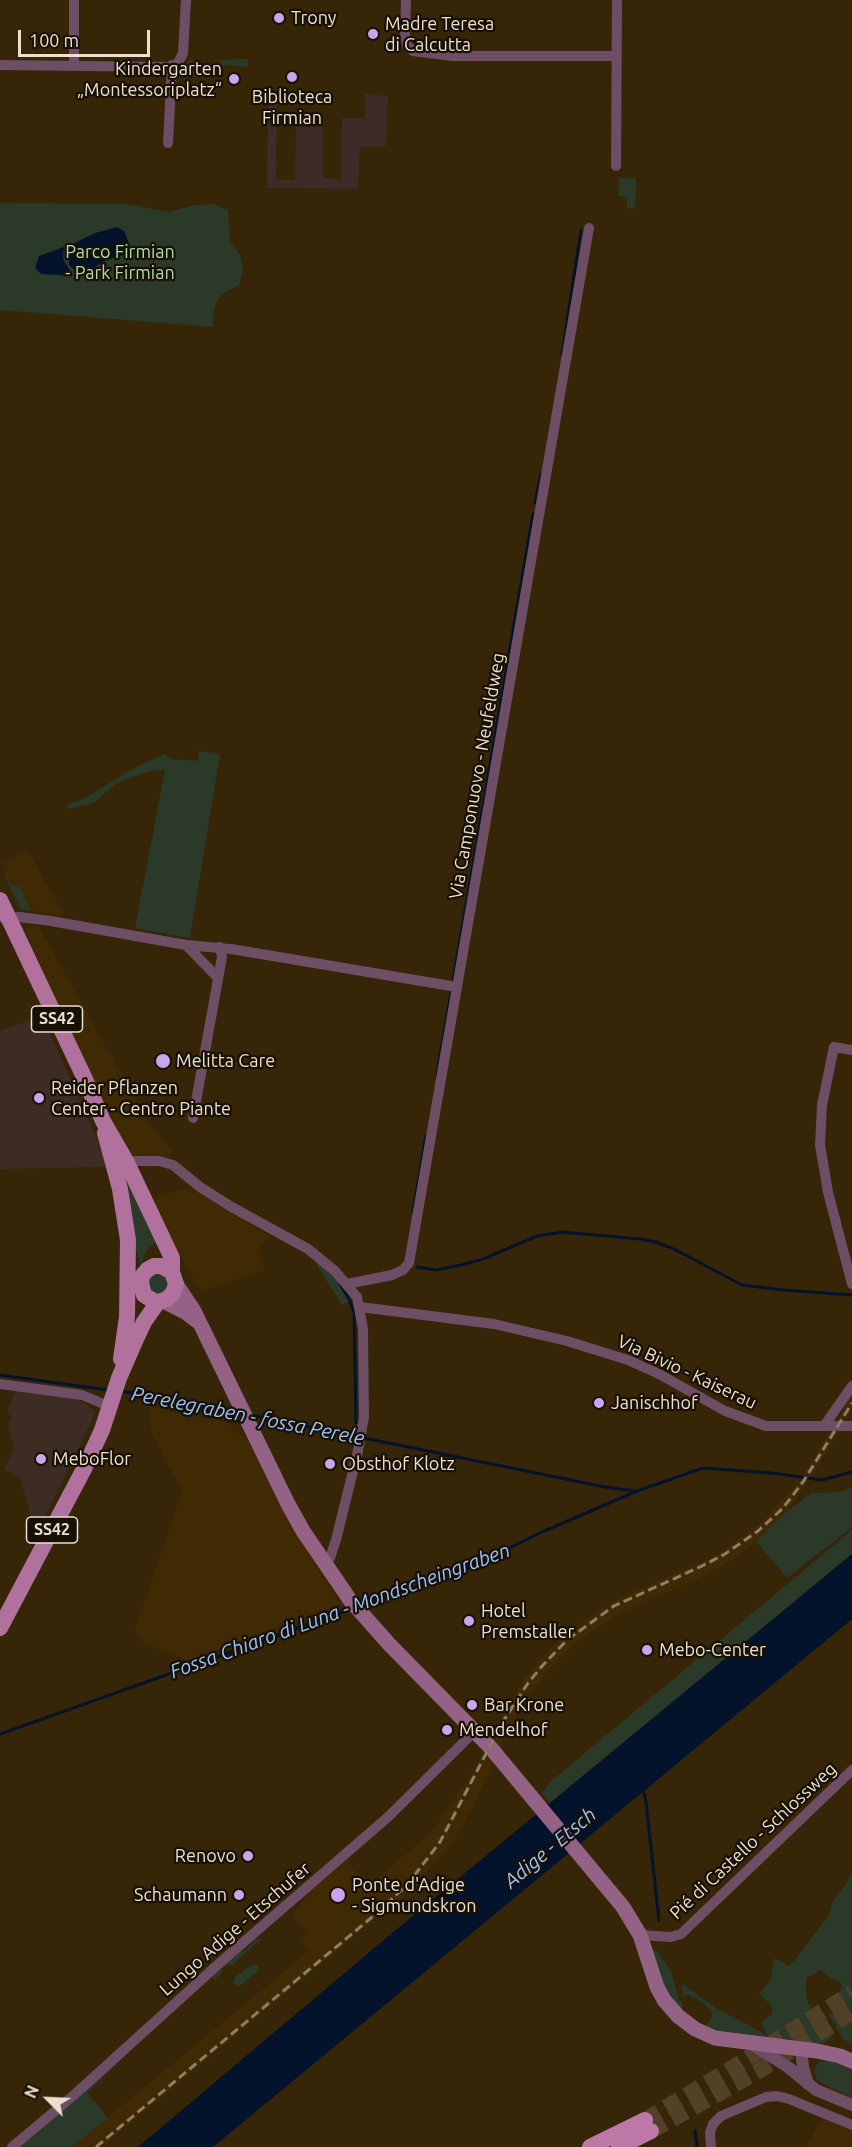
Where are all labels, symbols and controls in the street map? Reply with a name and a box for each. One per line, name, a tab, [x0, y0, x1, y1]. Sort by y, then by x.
place label: Trony	[291, 7, 337, 29]
marker: Trony	[272, 11, 286, 25]
place label: Madre Teresa di Calcutta	[385, 13, 494, 56]
scale bar	[21, 18, 153, 56]
marker: Madre Teresa di Calcutta	[366, 27, 380, 41]
text: 100 m	[29, 30, 79, 50]
place label: Kindergarten „Montessoriplatz“	[77, 58, 222, 100]
marker: Biblioteca Firmian	[285, 70, 299, 84]
marker: Kindergarten „Montessoriplatz“	[227, 72, 241, 86]
place label: Biblioteca Firmian	[252, 86, 332, 128]
park label: Parco Firmian - Park Firmian	[65, 241, 175, 284]
street label: Via Camponuovo - Neufeldweg	[445, 651, 509, 901]
road number: SS42	[32, 1006, 82, 1032]
place label: Melitta Care	[176, 1050, 275, 1072]
marker: Melitta Care	[154, 1052, 172, 1070]
place label: Reider Pflanzen Center - Centro Piante	[51, 1077, 231, 1120]
marker: Reider Pflanzen Center - Centro Piante	[32, 1091, 46, 1105]
street label: Via Bivio - Kaiserau	[614, 1330, 760, 1414]
water label: Perelegraben - fossa Perele	[130, 1382, 366, 1450]
place label: Janischhof	[611, 1392, 698, 1414]
marker: Janischhof	[592, 1396, 606, 1410]
place label: MeboFlor	[53, 1448, 131, 1470]
marker: MeboFlor	[34, 1452, 48, 1466]
place label: Obsthof Klotz	[342, 1453, 455, 1475]
marker: Obsthof Klotz	[323, 1457, 337, 1471]
road number: SS42	[26, 1517, 78, 1543]
water label: Fossa Chiaro di Luna - Mondscheingraben	[167, 1538, 513, 1684]
place label: Hotel Premstaller	[481, 1600, 574, 1642]
marker: Hotel Premstaller	[462, 1614, 476, 1628]
place label: Mebo-Center	[659, 1639, 766, 1661]
marker: Mebo-Center	[640, 1643, 654, 1657]
place label: Bar Krone	[484, 1694, 564, 1716]
marker: Bar Krone	[465, 1698, 479, 1712]
place label: Mendelhof	[459, 1719, 548, 1741]
marker: Mendelhof	[440, 1723, 454, 1737]
street label: Pié di Castello - Schlossweg	[665, 1758, 841, 1924]
water label: Adige - Etsch	[499, 1803, 601, 1893]
place label: Renovo	[175, 1845, 236, 1867]
marker: Renovo	[241, 1849, 255, 1863]
street label: Lungo Adige - Etschufer	[155, 1858, 315, 2000]
place label: Ponte d'Adige - Sigmundskron	[352, 1874, 477, 1916]
place label: Schaumann	[134, 1884, 227, 1906]
marker: Ponte d'Adige - Sigmundskron	[329, 1886, 347, 1904]
marker: Schaumann	[232, 1888, 246, 1902]
north arrow	[18, 2069, 78, 2129]
text: N	[21, 2083, 42, 2101]

